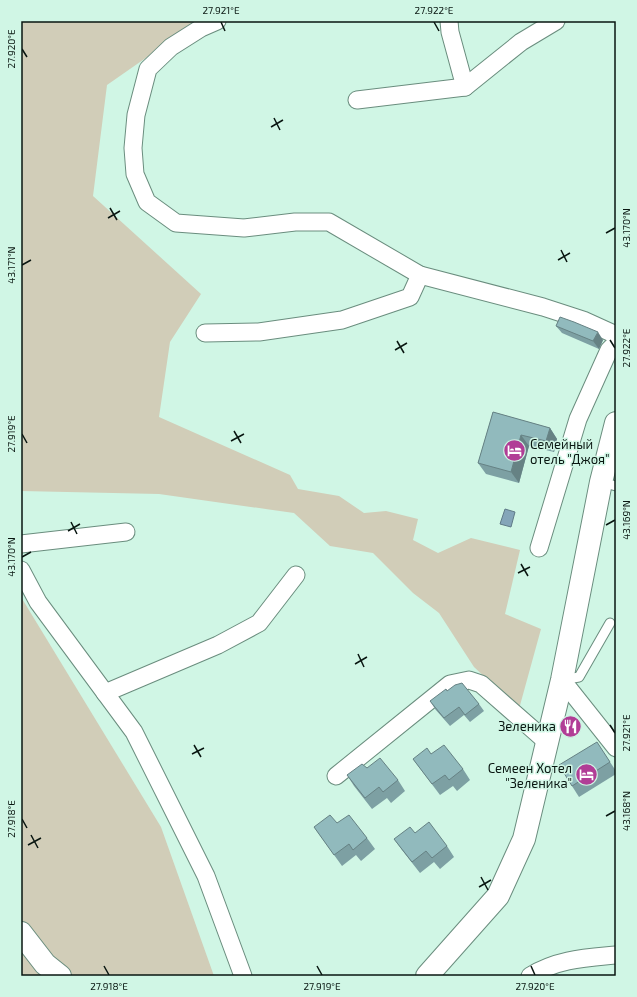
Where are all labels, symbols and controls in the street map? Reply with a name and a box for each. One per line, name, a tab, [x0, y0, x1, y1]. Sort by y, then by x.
text: 27.921°E	[202, 4, 240, 16]
text: 27.922°E	[415, 4, 454, 16]
text: 27.920°E	[5, 29, 17, 69]
text: 43.170°N	[620, 208, 632, 248]
text: 43.171°N	[5, 246, 17, 284]
text: 27.922°E	[620, 328, 632, 367]
text: 27.919°E	[5, 415, 17, 453]
place label: Семейный отель "Джоя"	[530, 436, 610, 467]
hotel icon: Семейный отель "Джоя"	[501, 438, 527, 464]
text: 43.169°N	[620, 500, 632, 540]
text: 43.170°N	[5, 537, 17, 577]
restaurant icon: Зеленика	[558, 713, 584, 739]
text: 27.921°E	[620, 714, 632, 752]
place label: Зеленика	[498, 718, 556, 734]
place label: Семеен Хотел "Зеленика"	[488, 760, 572, 791]
hotel icon: Семеен Хотел "Зеленика"	[574, 762, 600, 788]
text: 43.168°N	[620, 791, 632, 831]
text: 27.918°E	[5, 800, 17, 838]
text: 27.918°E	[90, 980, 128, 992]
text: 27.919°E	[303, 980, 341, 992]
text: 27.920°E	[515, 980, 555, 992]

